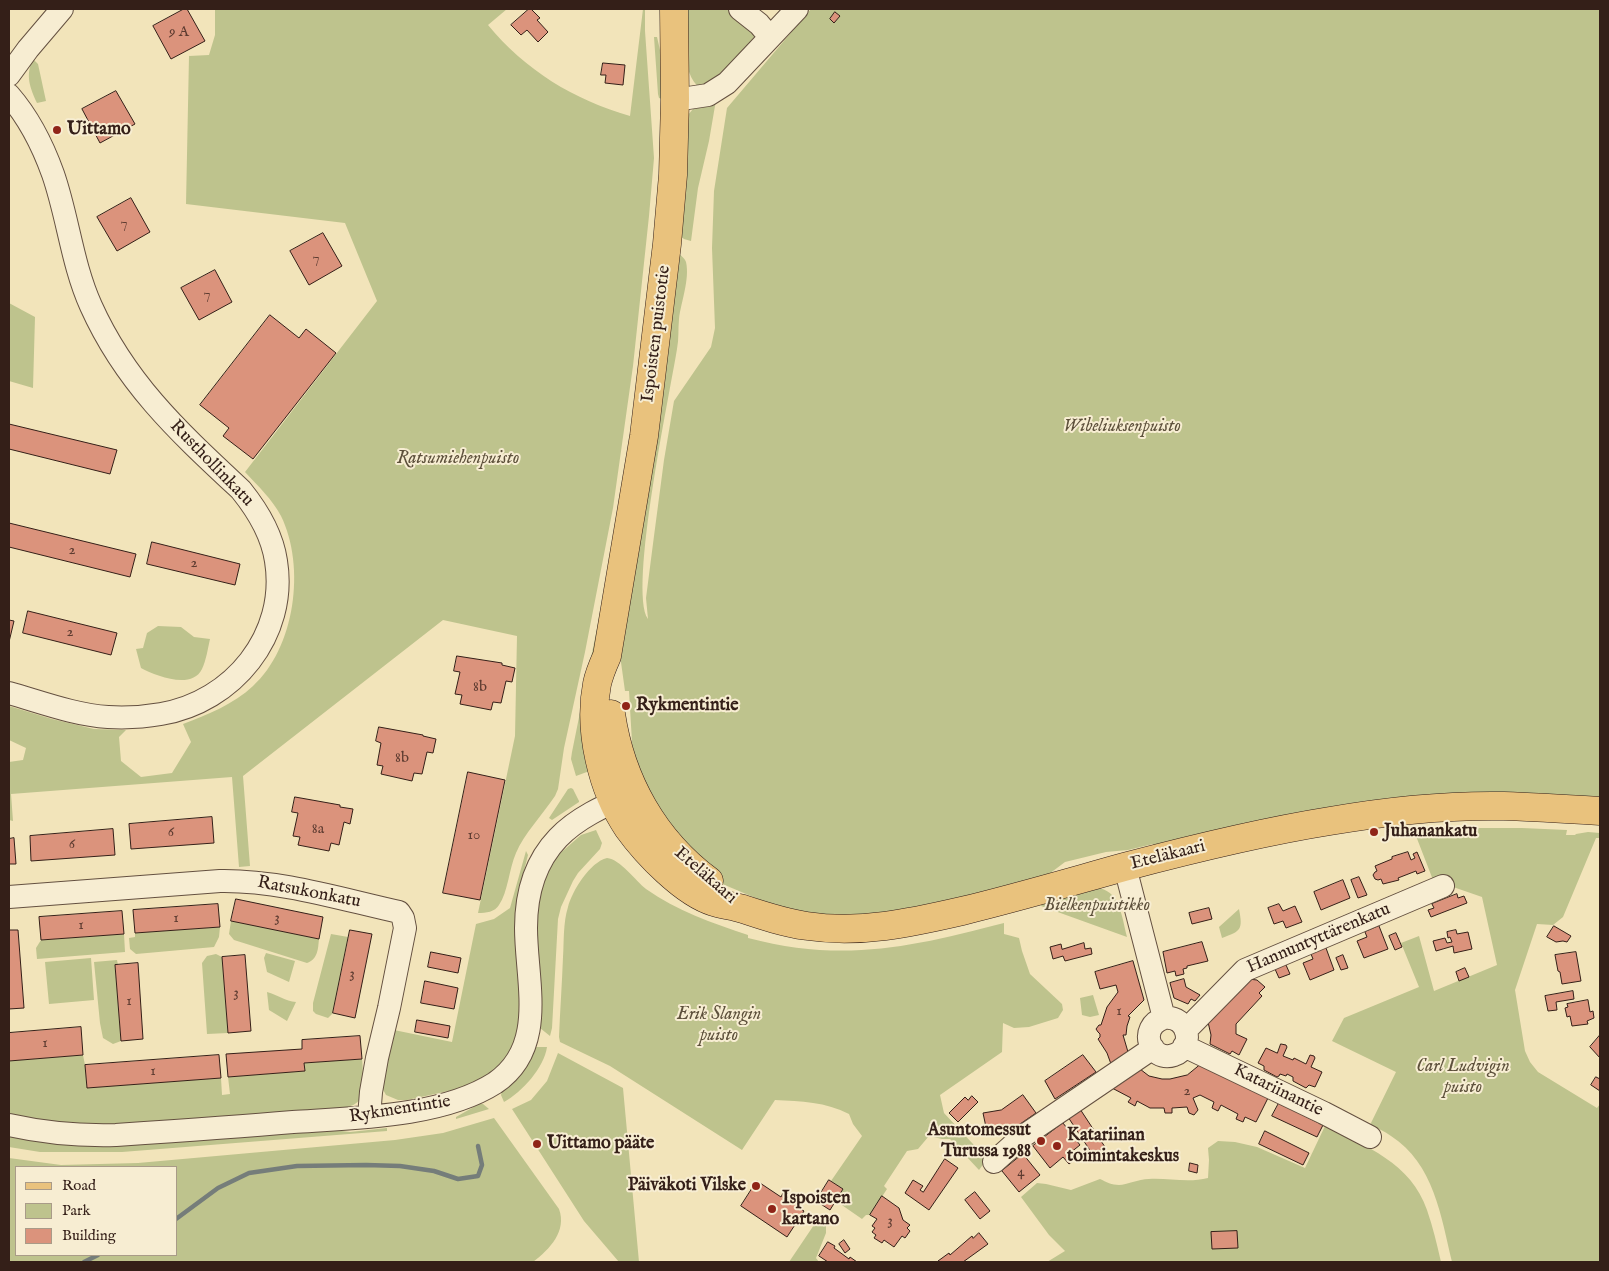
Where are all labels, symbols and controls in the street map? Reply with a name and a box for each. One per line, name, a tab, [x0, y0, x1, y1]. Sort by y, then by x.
house number: 9 A	[169, 24, 189, 42]
place label: Uittamo	[67, 119, 131, 141]
marker: Uittamo	[51, 124, 63, 136]
house number: 7	[120, 215, 128, 233]
house number: 7	[312, 250, 320, 268]
street label: Ispoisten puistotie	[638, 264, 676, 404]
house number: 7	[203, 286, 211, 304]
street label: Rusthollinkatu	[164, 416, 258, 512]
park label: Wibeliuksenpuisto	[1063, 416, 1181, 438]
park label: Ratsumiehenpuisto	[397, 448, 519, 470]
house number: 2	[68, 542, 76, 560]
house number: 2	[190, 555, 198, 573]
house number: 2	[66, 624, 74, 642]
house number: 8b	[473, 679, 487, 697]
place label: Rykmentintie	[636, 695, 739, 717]
marker: Rykmentintie	[620, 700, 632, 712]
house number: 8b	[395, 750, 409, 768]
house number: 8a	[312, 821, 324, 839]
place label: Juhanankatu	[1384, 821, 1477, 843]
house number: 6	[168, 824, 174, 842]
marker: Juhanankatu	[1368, 826, 1380, 838]
house number: 10	[468, 827, 480, 845]
house number: 6	[69, 836, 75, 854]
street label: Eteläkaari	[1128, 836, 1208, 876]
street label: Eteläkaari	[669, 843, 741, 909]
street label: Ratsukonkatu	[255, 872, 363, 914]
park label: Bielkenpuistikko	[1044, 895, 1150, 917]
street label: Hannuntyttärenkatu	[1244, 899, 1394, 979]
house number: 1	[173, 910, 179, 928]
house number: 3	[274, 910, 280, 928]
house number: 1	[78, 917, 84, 935]
house number: 3	[349, 966, 355, 984]
house number: 3	[233, 985, 239, 1003]
house number: 1	[126, 993, 132, 1011]
house number: 1	[1116, 1003, 1122, 1021]
park label: Erik Slangin puisto	[677, 1004, 761, 1046]
house number: 1	[42, 1035, 48, 1053]
park label: Carl Ludvigin puisto	[1416, 1056, 1510, 1098]
street label: Katariinantie	[1230, 1060, 1326, 1122]
house number: 1	[150, 1063, 156, 1081]
house number: 2	[1183, 1083, 1191, 1101]
street label: Rykmentintie	[348, 1091, 452, 1129]
place label: Asuntomessut Turussa 1988	[928, 1120, 1031, 1162]
place label: Katariinan toimintakeskus	[1067, 1125, 1179, 1168]
place label: Uittamo pääte	[547, 1133, 654, 1155]
marker: Asuntomessut Turussa 1988	[1035, 1135, 1047, 1147]
marker: Uittamo pääte	[531, 1138, 543, 1150]
marker: Katariinan toimintakeskus	[1051, 1140, 1063, 1152]
house number: 4	[1017, 1164, 1025, 1182]
legend	[15, 1166, 178, 1256]
place label: Päiväkoti Vilske	[628, 1175, 746, 1197]
text: Road	[62, 1176, 96, 1195]
marker: Päiväkoti Vilske	[750, 1180, 762, 1192]
place label: Ispoisten kartano	[782, 1188, 851, 1230]
text: Park	[62, 1201, 91, 1220]
marker: Ispoisten kartano	[766, 1203, 778, 1215]
house number: 3	[887, 1213, 893, 1231]
text: Building	[62, 1226, 116, 1245]

